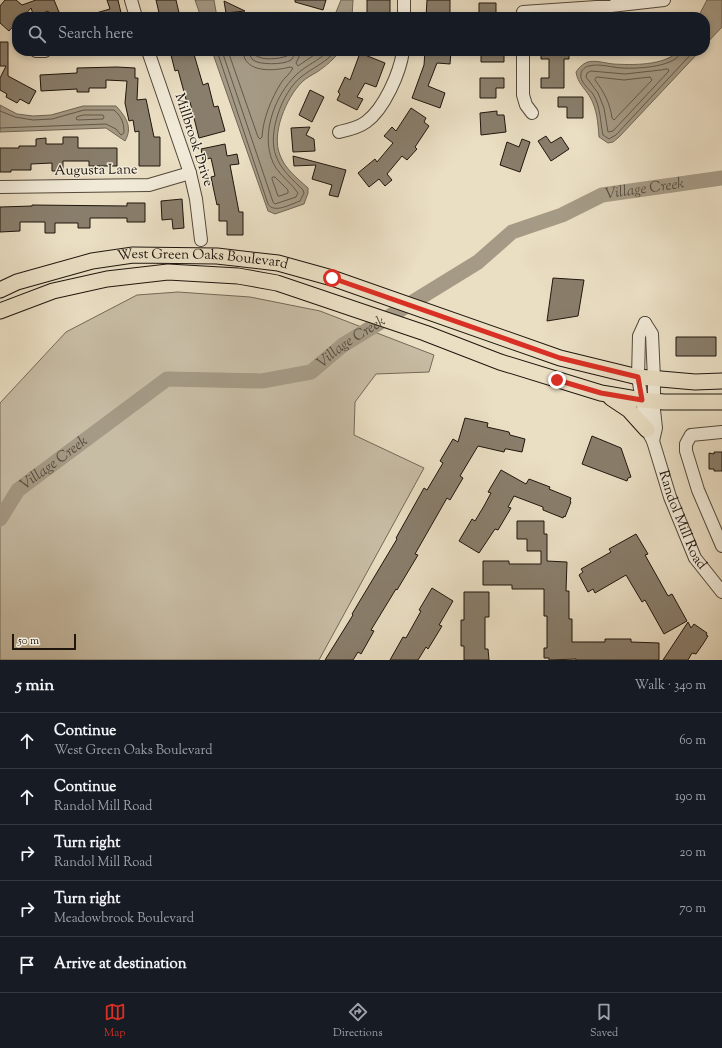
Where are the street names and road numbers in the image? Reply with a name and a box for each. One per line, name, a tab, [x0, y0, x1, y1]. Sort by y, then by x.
street label: Millbrook Drive	[168, 91, 218, 189]
street label: Augusta Lane	[54, 160, 138, 182]
street label: West Green Oaks Boulevard	[116, 245, 290, 275]
street label: Randol Mill Road	[653, 468, 711, 574]

